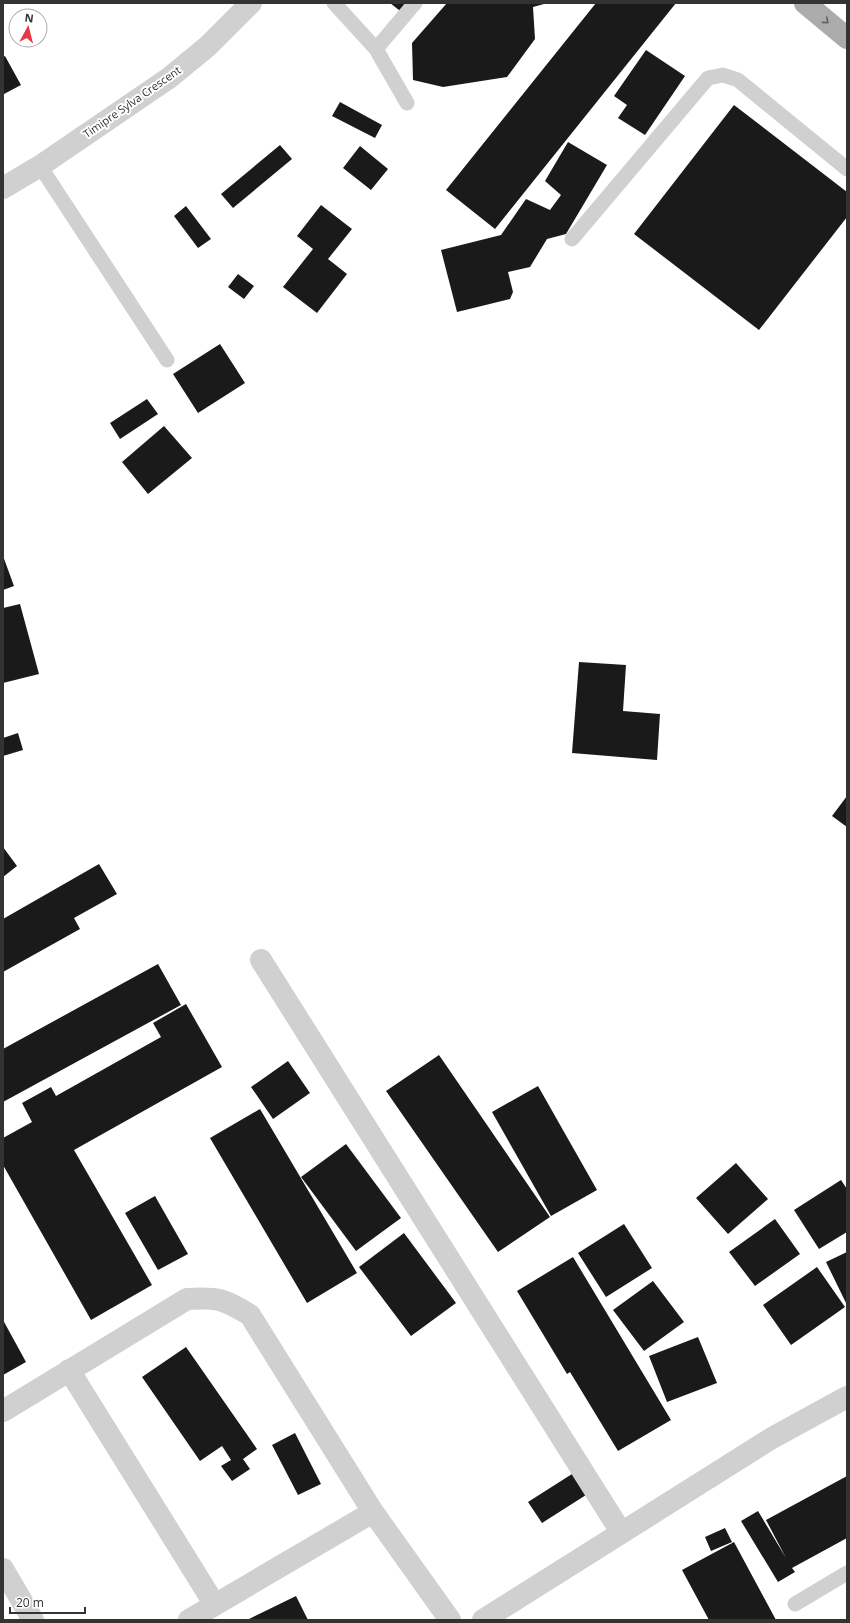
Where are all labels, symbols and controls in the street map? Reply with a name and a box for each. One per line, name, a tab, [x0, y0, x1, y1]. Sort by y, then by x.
north arrow	[8, 8, 48, 48]
text: N	[24, 10, 35, 26]
one-way arrow	[821, 16, 829, 23]
street label: Timipre Sylva Crescent	[80, 62, 184, 141]
scale bar	[10, 1589, 85, 1615]
text: 20 m	[16, 1594, 44, 1611]

